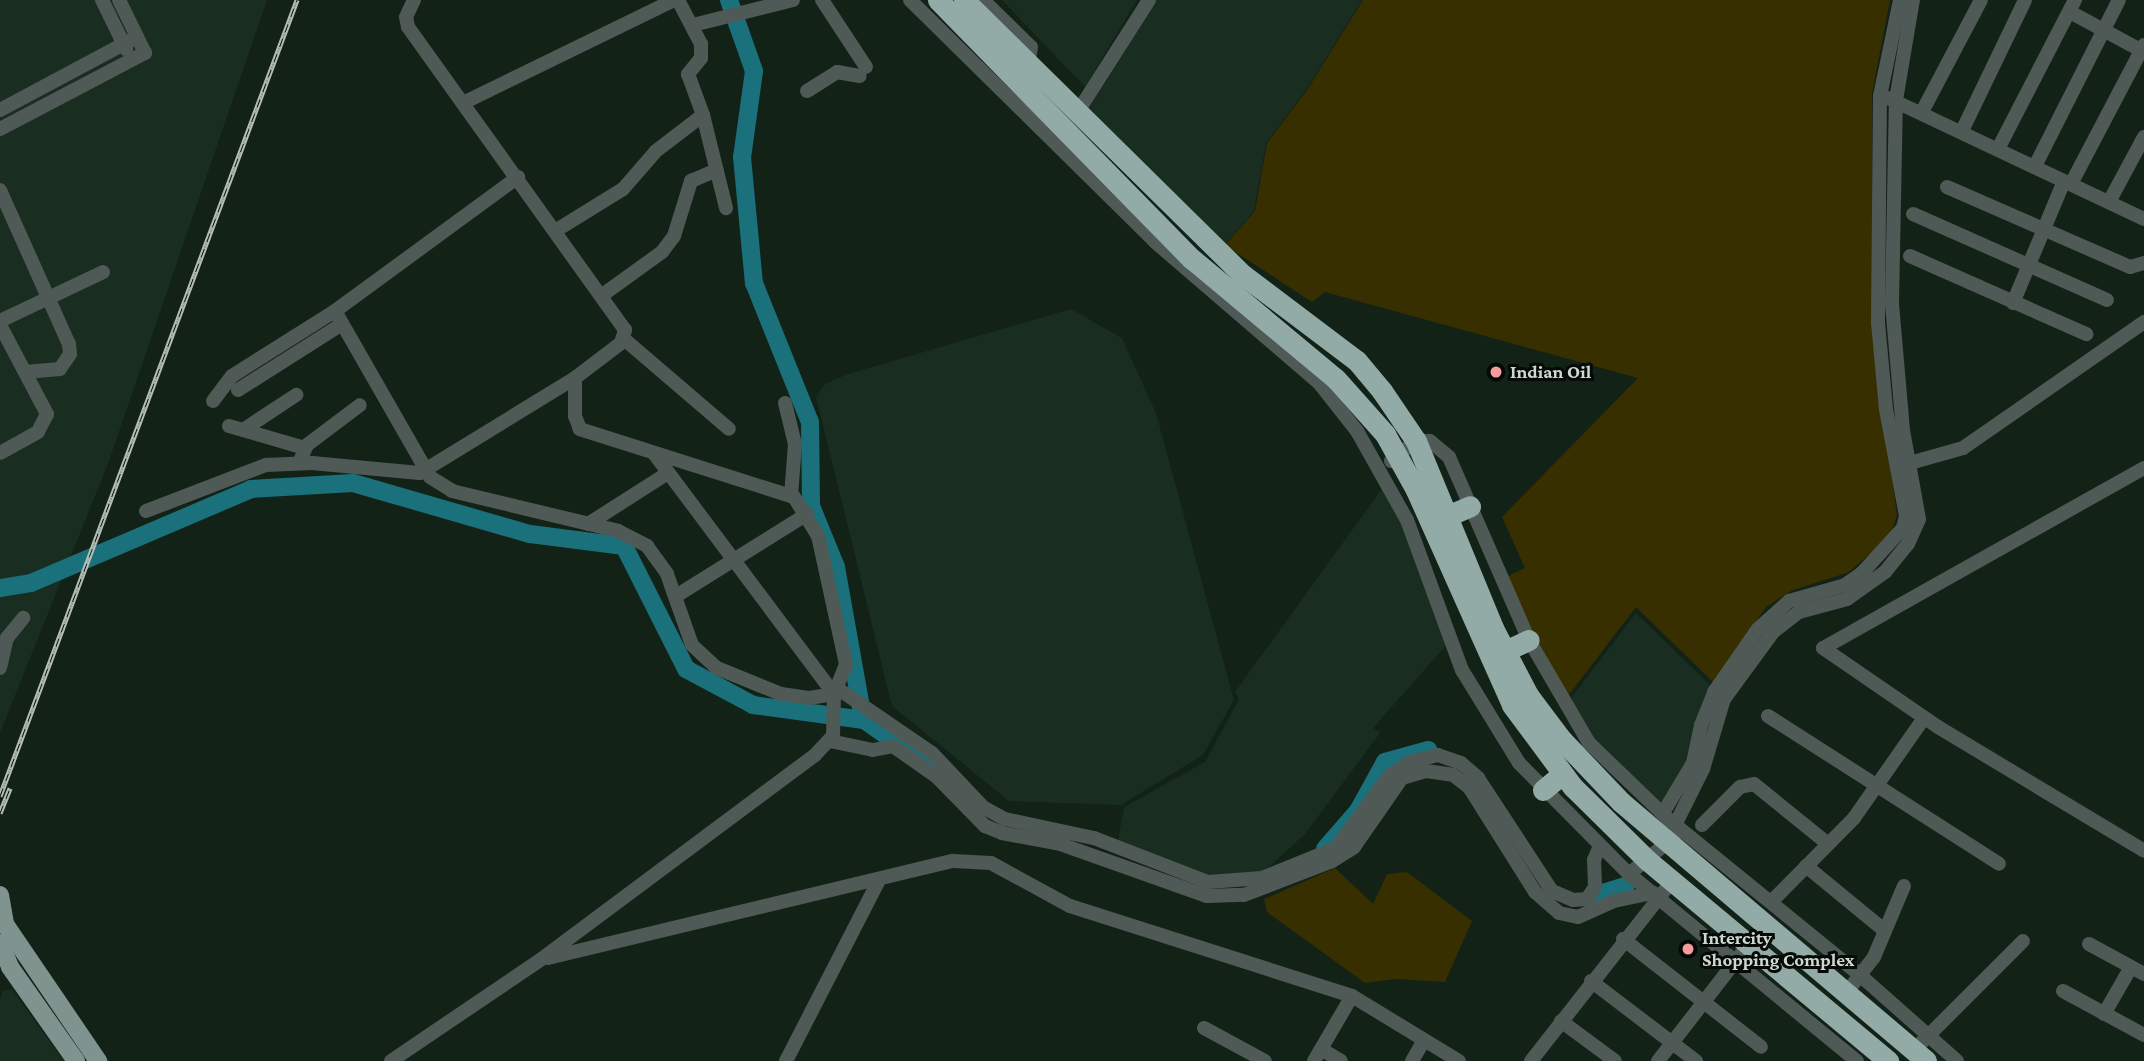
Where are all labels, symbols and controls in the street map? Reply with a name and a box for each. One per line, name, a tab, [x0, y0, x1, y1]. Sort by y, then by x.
place label: Indian Oil	[1510, 361, 1591, 383]
marker: Indian Oil	[1488, 364, 1504, 380]
place label: Intercity Shopping Complex	[1702, 927, 1854, 971]
marker: Intercity Shopping Complex	[1680, 941, 1696, 957]

